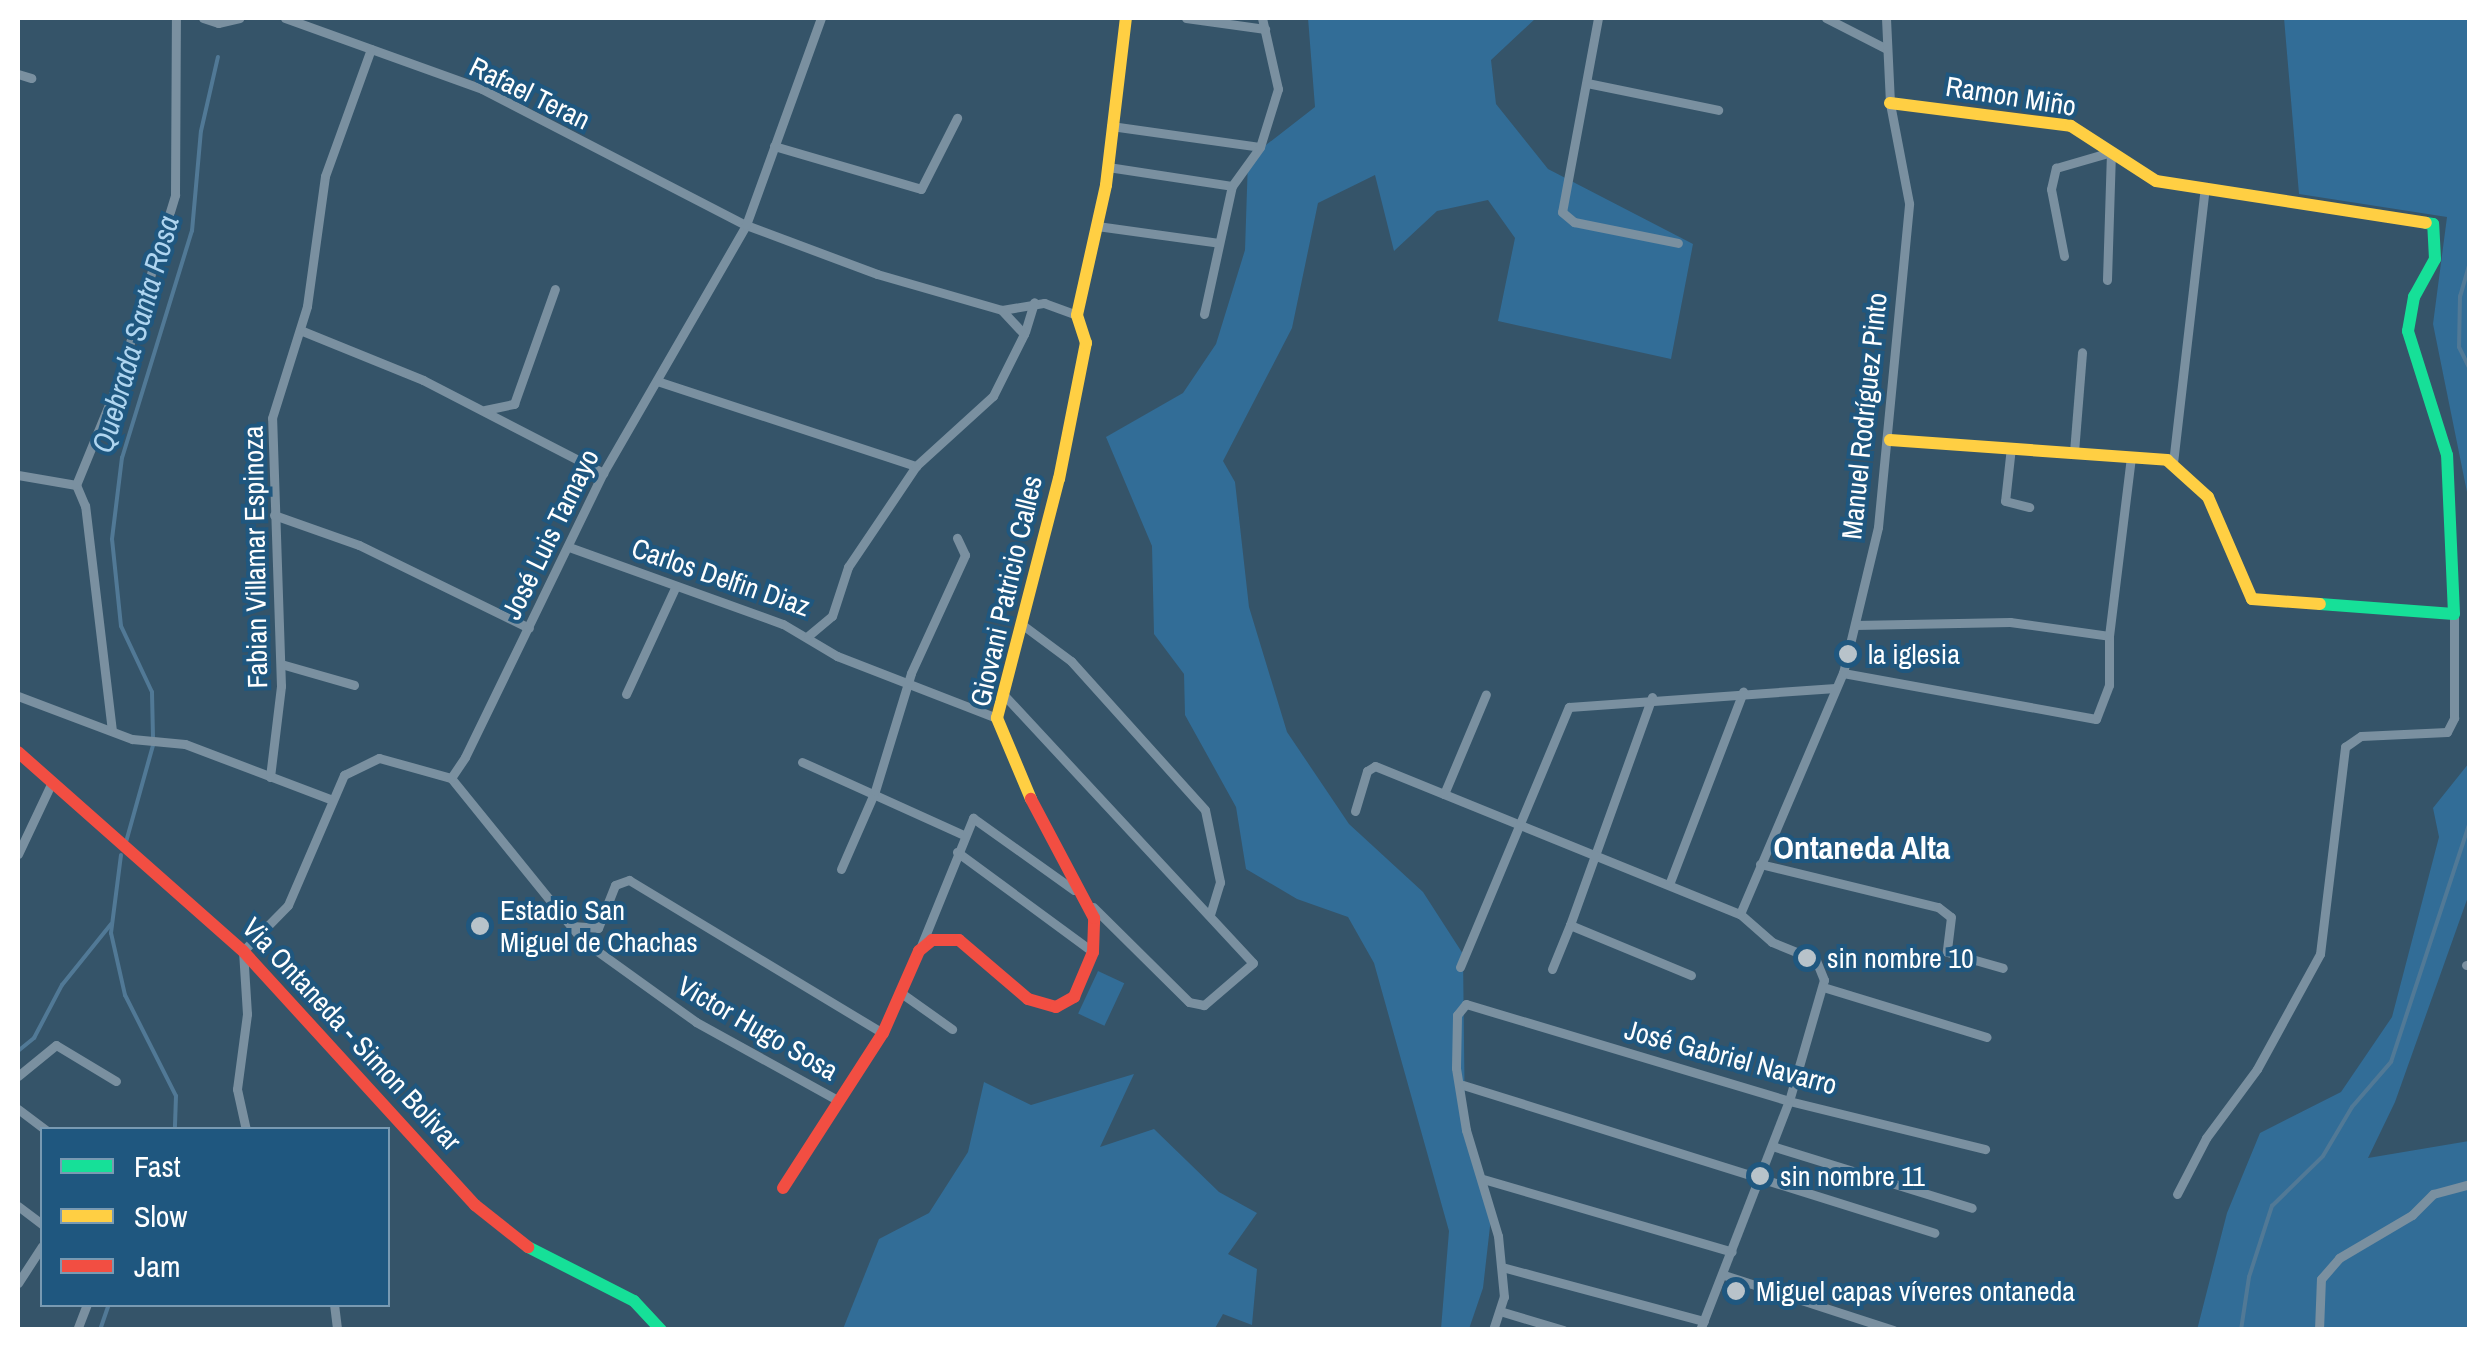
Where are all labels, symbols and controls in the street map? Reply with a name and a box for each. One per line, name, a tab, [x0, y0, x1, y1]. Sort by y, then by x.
street label: Rafael Teran	[464, 49, 596, 137]
street label: Ramon Miño	[1943, 69, 2079, 123]
water label: Quebrada Santa Rosa	[84, 211, 186, 457]
street label: Manuel Rodríguez Pinto	[1834, 291, 1894, 541]
street label: Fabian Villamar Espinoza	[236, 425, 274, 689]
street label: José Luis Tamayo	[494, 443, 606, 625]
street label: Giovani Patricio Calles	[963, 472, 1049, 710]
street label: Carlos Delfin Diaz	[627, 531, 815, 623]
place label: la iglesia	[1868, 637, 1960, 671]
marker: la iglesia	[1837, 643, 1859, 665]
district label: Ontaneda Alta	[1773, 829, 1951, 867]
place label: Estadio San Miguel de Chachas	[500, 893, 698, 959]
street label: Via Ontaneda - Simon Bolivar	[235, 911, 469, 1157]
marker: Estadio San Miguel de Chachas	[469, 915, 491, 937]
place label: sin nombre 10	[1827, 941, 1974, 975]
marker: sin nombre 10	[1796, 947, 1818, 969]
street label: Victor Hugo Sosa	[672, 969, 844, 1087]
street label: José Gabriel Navarro	[1621, 1013, 1841, 1101]
legend	[40, 1127, 390, 1307]
text: Fast	[134, 1146, 181, 1186]
place label: sin nombre 11	[1780, 1159, 1925, 1193]
marker: sin nombre 11	[1749, 1165, 1771, 1187]
text: Slow	[134, 1196, 187, 1236]
text: Jam	[134, 1246, 180, 1286]
place label: Miguel capas víveres ontaneda	[1756, 1274, 2075, 1308]
marker: Miguel capas víveres ontaneda	[1725, 1280, 1747, 1302]

